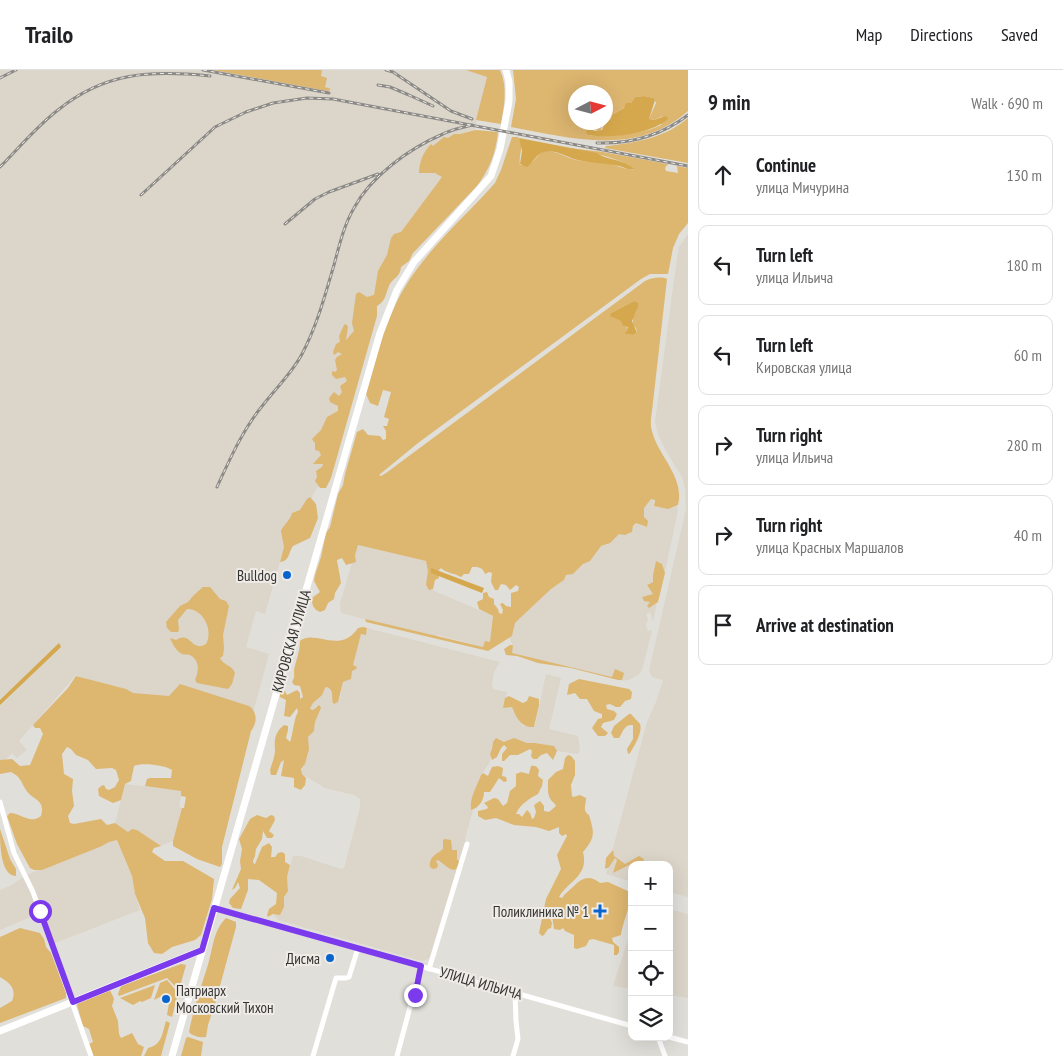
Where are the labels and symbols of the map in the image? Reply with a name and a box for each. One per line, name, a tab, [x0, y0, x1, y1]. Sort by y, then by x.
north arrow	[568, 85, 613, 130]
place label: Bulldog	[237, 566, 277, 585]
marker: Bulldog	[281, 569, 293, 581]
street label: КИРОВСКАЯ УЛИЦА	[267, 586, 315, 695]
route start	[29, 900, 52, 923]
place label: Поликлиника № 1	[493, 902, 589, 921]
marker: Поликлиника № 1	[593, 904, 607, 918]
place label: Дисма	[286, 949, 320, 968]
marker: Дисма	[324, 952, 336, 964]
street label: УЛИЦА ИЛЬИЧА	[437, 962, 525, 1004]
place label: Патриарх Московский Тихон	[176, 981, 274, 1017]
route end	[404, 984, 427, 1007]
marker: Патриарх Московский Тихон	[160, 993, 172, 1005]

